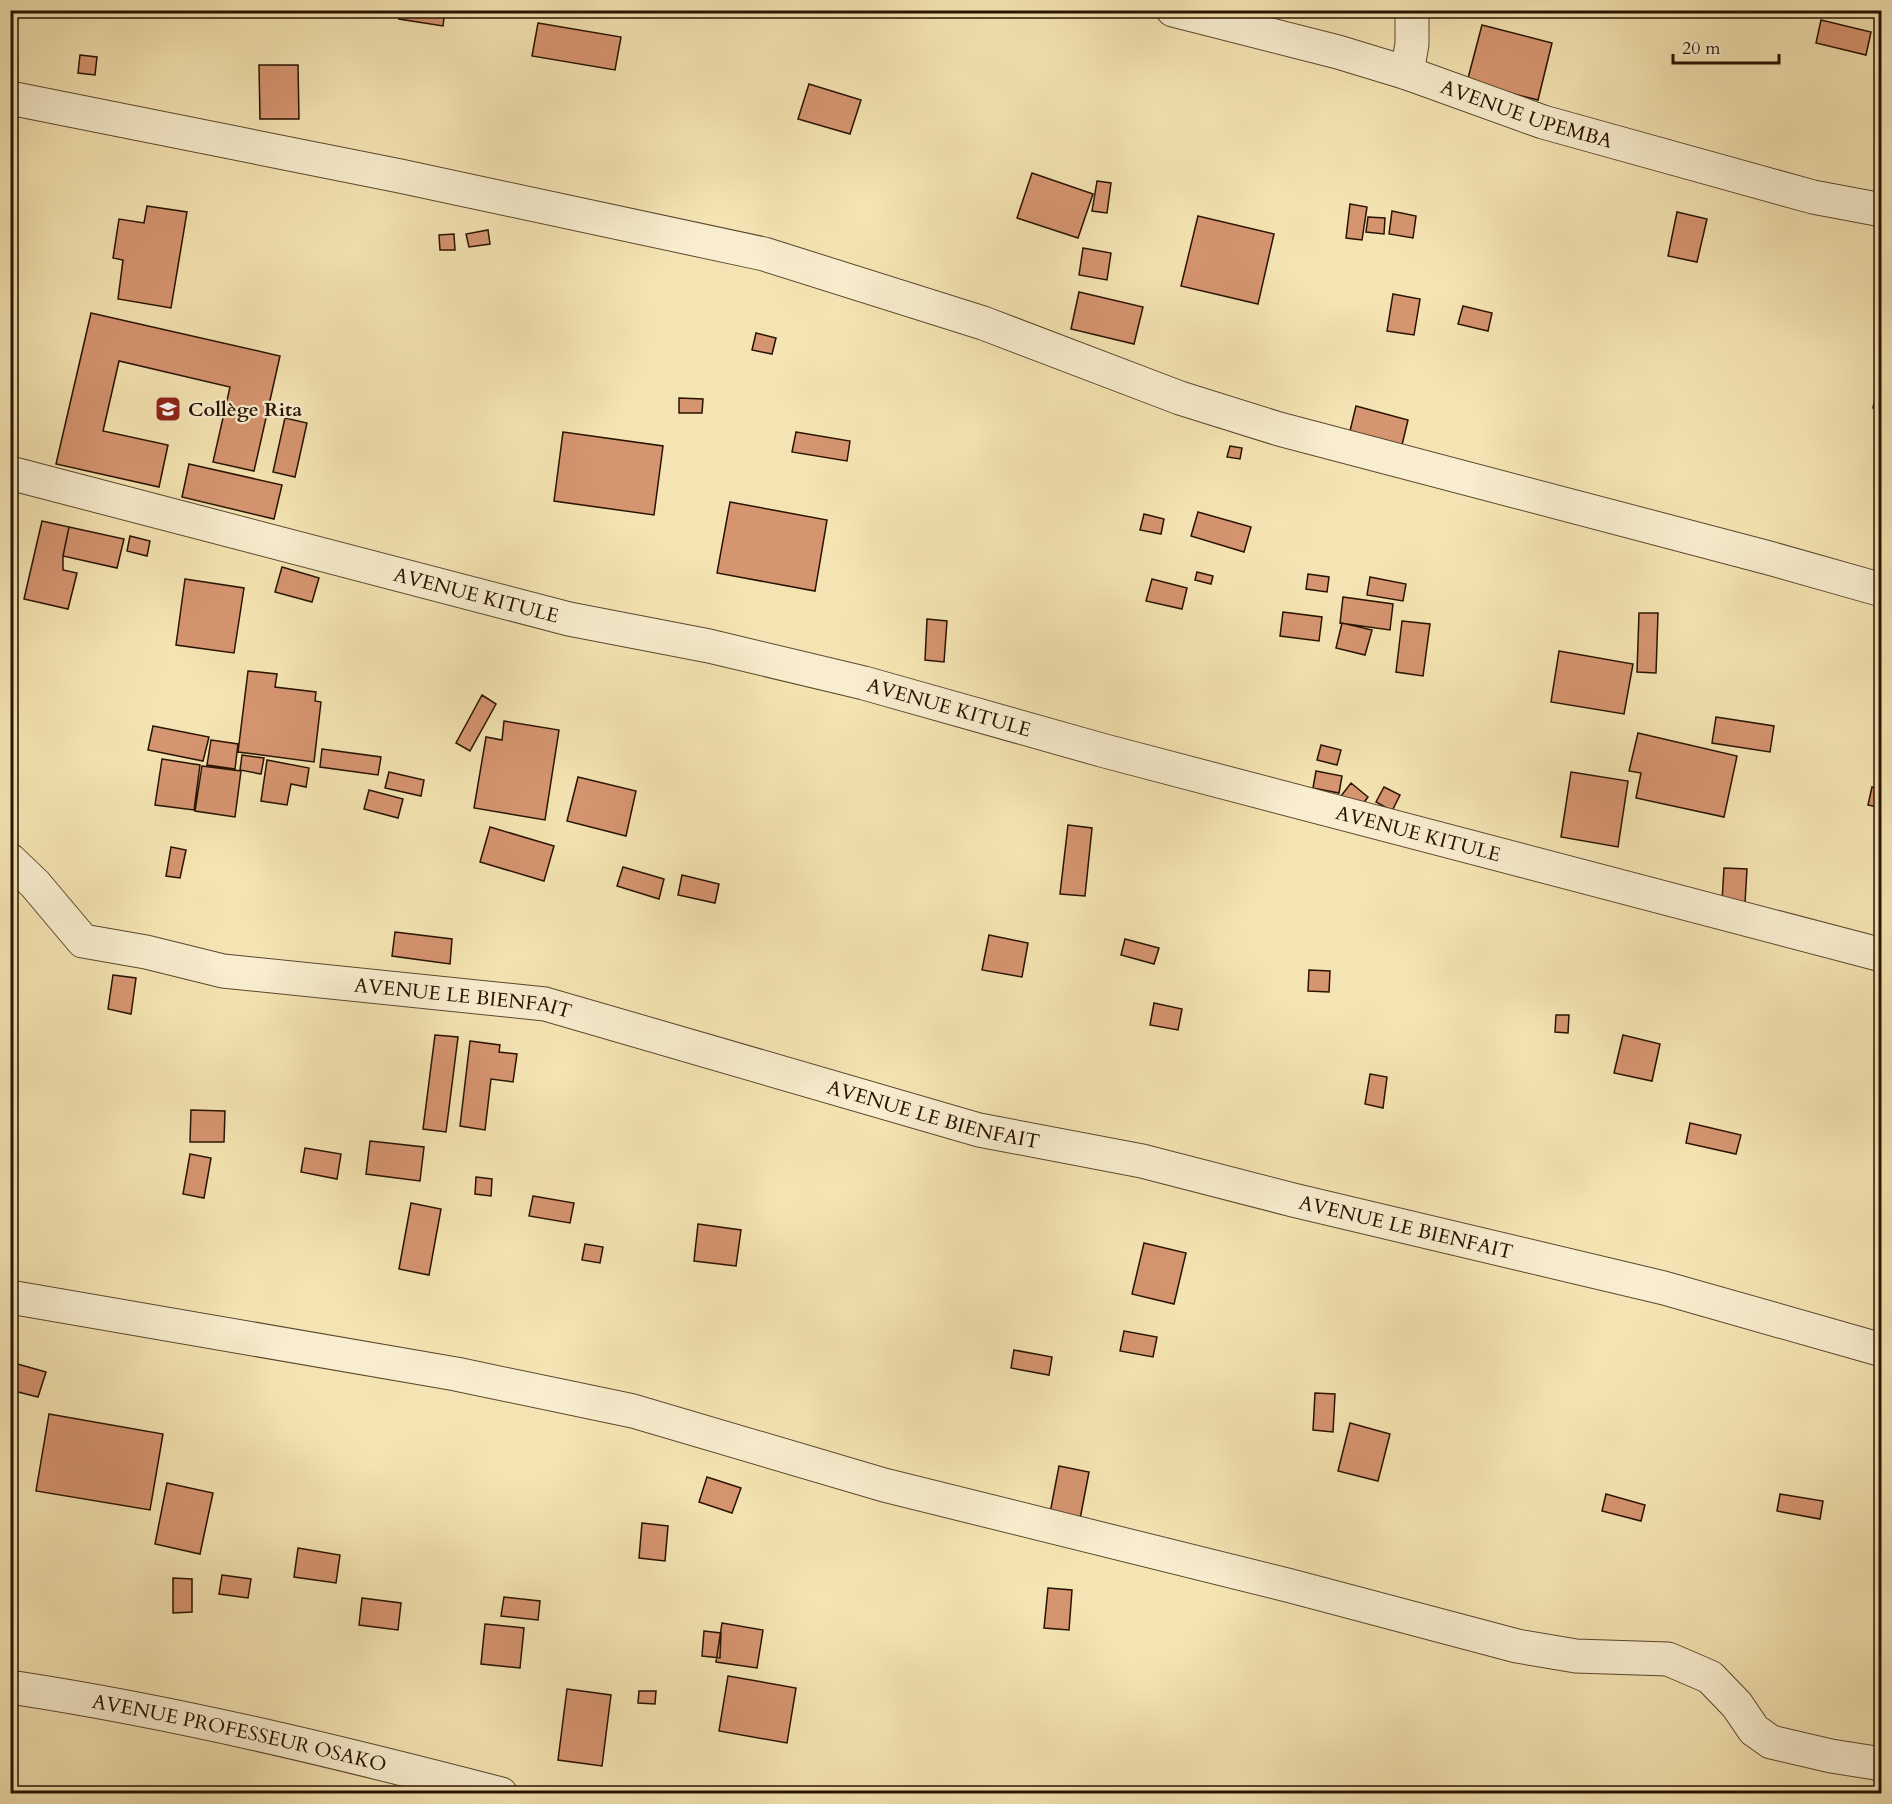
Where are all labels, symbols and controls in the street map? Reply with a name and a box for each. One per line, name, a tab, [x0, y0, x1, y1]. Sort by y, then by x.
scale bar	[1673, 27, 1780, 65]
text: 20 m	[1682, 36, 1721, 61]
street label: AVENUE UPEMBA	[1437, 73, 1616, 155]
school or university icon: Collège Rita	[153, 394, 183, 424]
place label: Collège Rita	[188, 396, 302, 423]
street label: AVENUE KITULE	[391, 561, 562, 630]
street label: AVENUE KITULE	[864, 671, 1034, 743]
street label: AVENUE KITULE	[1333, 799, 1504, 868]
street label: AVENUE LE BIENFAIT	[353, 972, 575, 1025]
street label: AVENUE LE BIENFAIT	[824, 1074, 1042, 1155]
street label: AVENUE LE BIENFAIT	[1296, 1189, 1516, 1266]
street label: AVENUE PROFESSEUR OSAKO	[90, 1688, 389, 1778]

